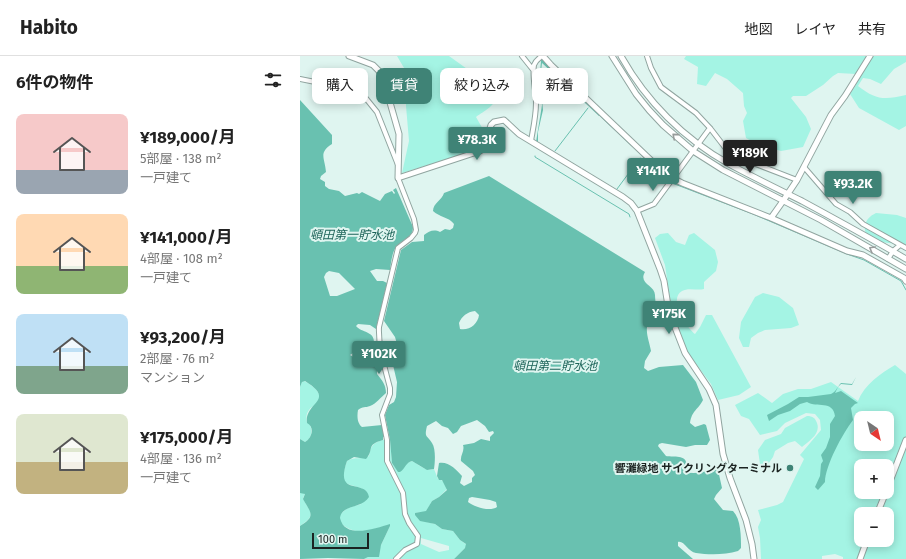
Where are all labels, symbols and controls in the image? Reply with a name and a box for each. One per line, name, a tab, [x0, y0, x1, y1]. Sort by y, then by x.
text: Habito	[20, 16, 78, 39]
text: 地図	[744, 21, 772, 38]
text: レイヤ	[794, 21, 836, 38]
text: 共有	[858, 21, 886, 38]
chip: 購入	[312, 68, 368, 104]
chip: 賃貸	[376, 68, 432, 104]
chip: 絞り込み	[440, 68, 524, 104]
chip: 新着	[532, 68, 588, 104]
icon: filters	[262, 69, 284, 91]
text: 6件の物件	[16, 72, 94, 93]
text: ¥189,000/月	[140, 127, 236, 148]
pin: ¥78.3K	[444, 127, 510, 161]
icon: home	[48, 130, 96, 178]
text: ¥78.3K	[457, 132, 497, 147]
one-way arrow	[672, 133, 680, 140]
pin: ¥189K	[722, 140, 778, 174]
text: ¥189K	[732, 145, 768, 160]
text: 5部屋 · 138 m²	[140, 151, 222, 166]
pin: ¥141K	[625, 158, 681, 192]
text: ¥141K	[636, 163, 670, 178]
text: 一戸建て	[140, 170, 192, 185]
pin: ¥93.2K	[820, 171, 886, 205]
text: ¥93.2K	[833, 176, 873, 191]
text: ¥141,000/月	[140, 227, 233, 248]
water label: 頓田第一貯水池	[310, 228, 395, 242]
icon: home	[48, 230, 96, 278]
one-way arrow	[869, 247, 876, 254]
text: 4部屋 · 108 m²	[140, 251, 223, 266]
text: 一戸建て	[140, 270, 192, 285]
pin: ¥175K	[641, 301, 697, 335]
text: ¥175K	[652, 306, 686, 321]
text: ¥93,200/月	[140, 327, 226, 348]
icon: home	[48, 330, 96, 378]
pin: ¥102K	[351, 341, 407, 375]
text: ¥102K	[361, 346, 397, 361]
text: 2部屋 · 76 m²	[140, 351, 215, 366]
water label: 頓田第二貯水池	[513, 359, 598, 373]
text: マンション	[140, 370, 205, 385]
north arrow	[854, 411, 894, 451]
map controls	[854, 411, 894, 547]
text: ¥175,000/月	[140, 427, 233, 448]
icon: home	[48, 430, 96, 478]
text: 4部屋 · 136 m²	[140, 451, 222, 466]
button: +	[854, 459, 894, 499]
place label: 響灘緑地 サイクリングターミナル	[615, 462, 782, 475]
marker: 響灘緑地 サイクリングターミナル	[785, 463, 795, 473]
text: 一戸建て	[140, 470, 192, 485]
button: −	[854, 507, 894, 547]
scale bar	[312, 531, 369, 550]
text: 100 m	[318, 533, 347, 546]

